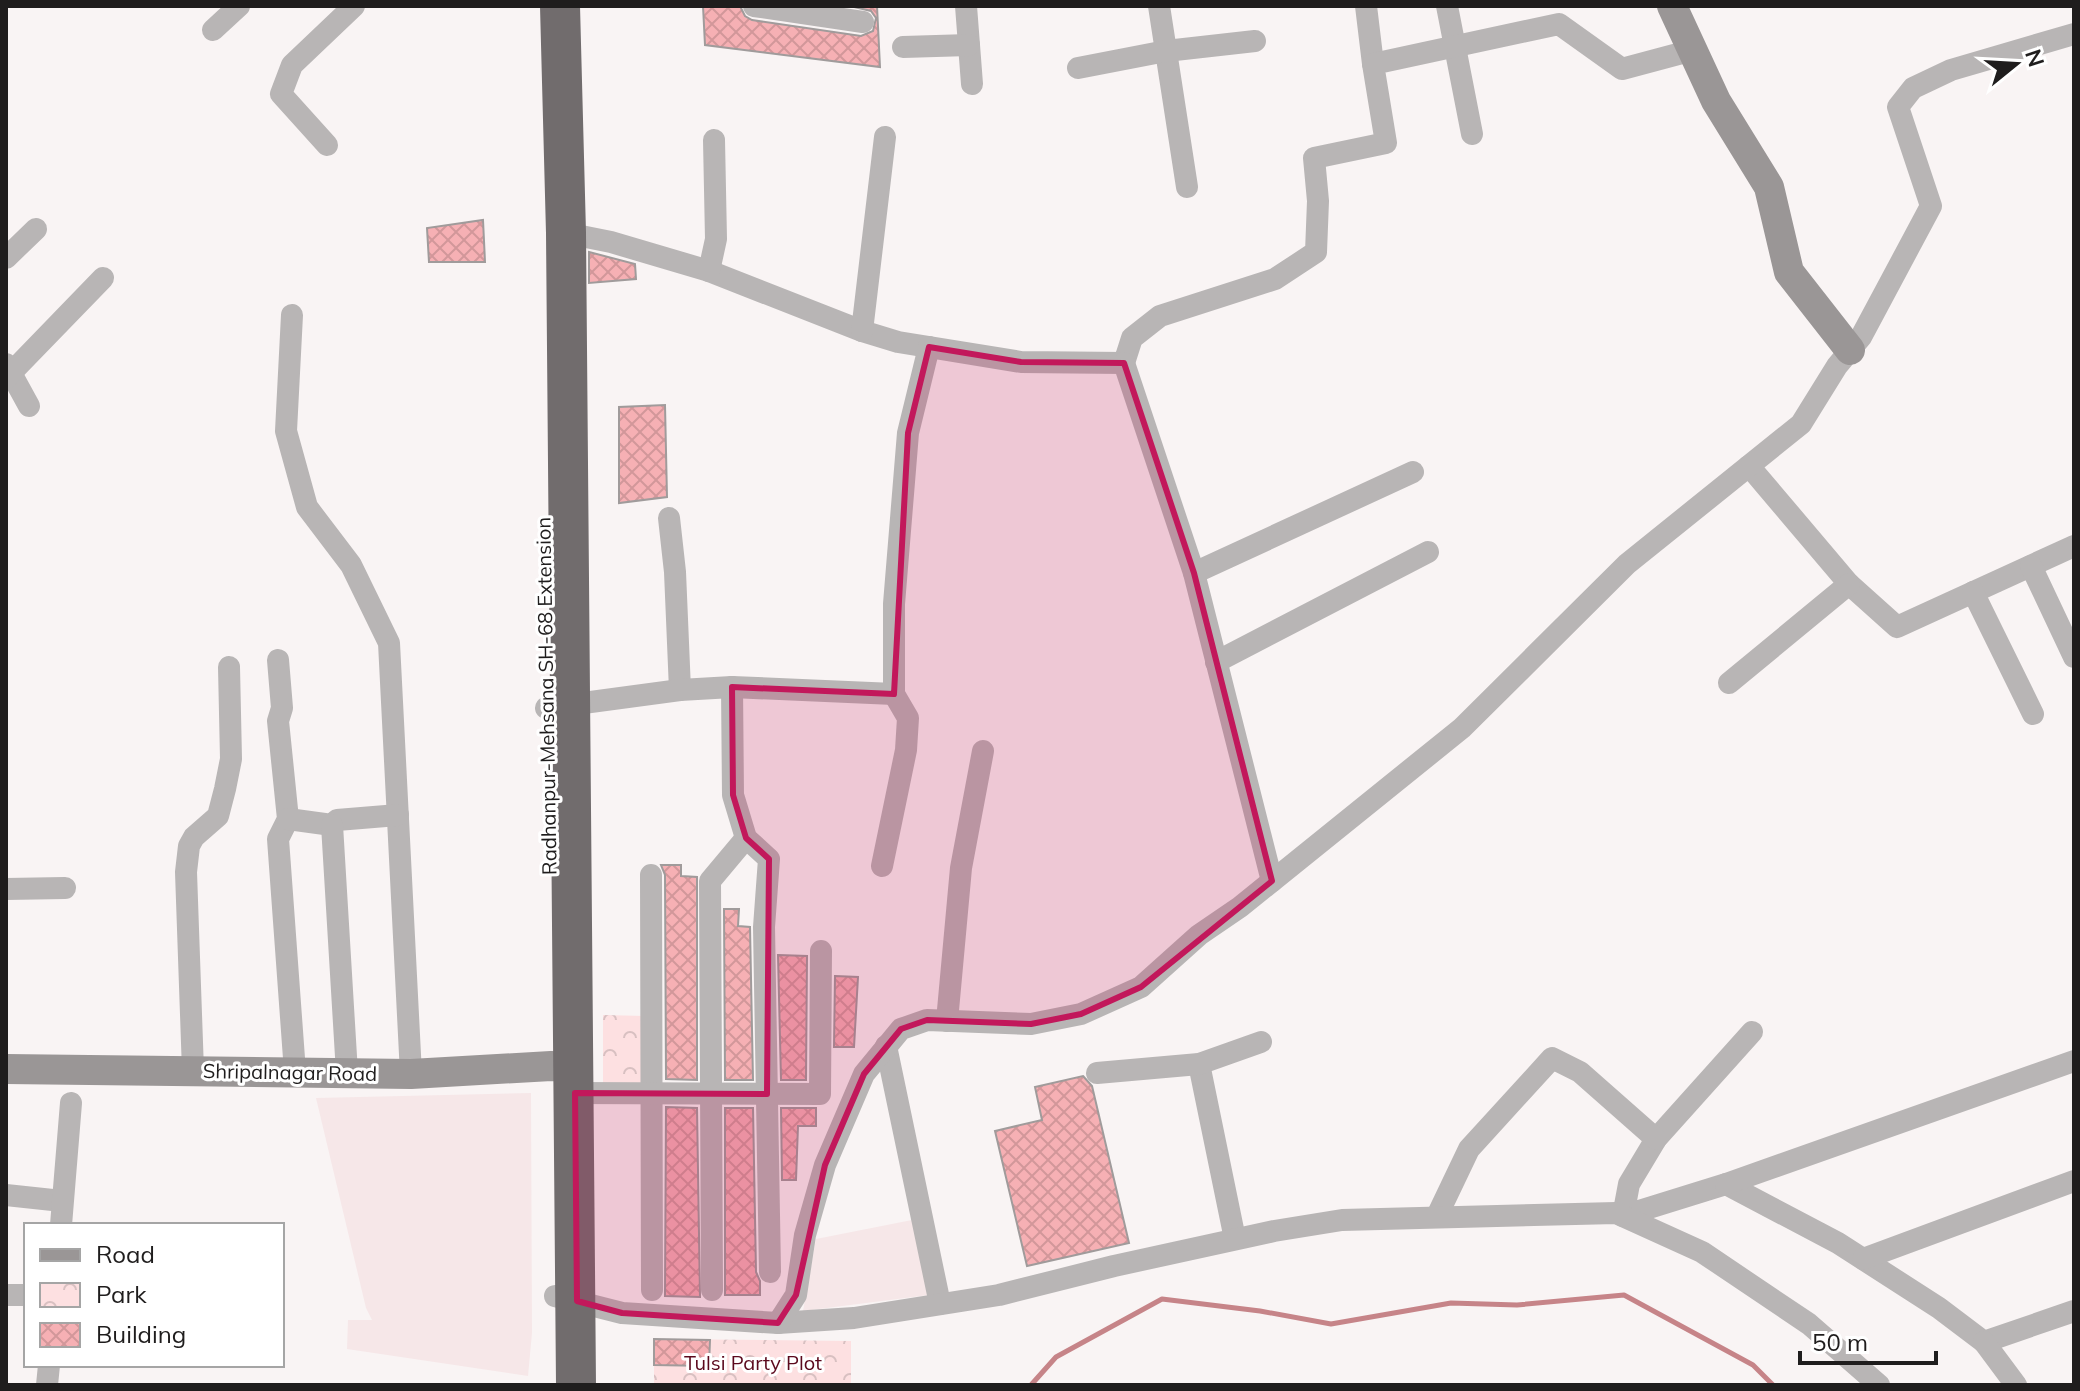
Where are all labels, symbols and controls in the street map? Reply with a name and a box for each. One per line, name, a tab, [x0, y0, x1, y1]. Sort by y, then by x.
north arrow	[1976, 24, 2056, 104]
text: N	[2019, 46, 2051, 70]
street label: Radhanpur-Mehsana SH-68 Extension	[530, 517, 562, 875]
street label: Shripalnagar Road	[203, 1058, 377, 1086]
legend	[24, 1223, 284, 1367]
text: Road	[96, 1239, 155, 1269]
text: Park	[96, 1279, 147, 1309]
scale bar	[1800, 1315, 1936, 1365]
text: Building	[96, 1319, 186, 1349]
text: 50 m	[1812, 1327, 1868, 1357]
park label: Tulsi Party Plot	[684, 1350, 822, 1375]

